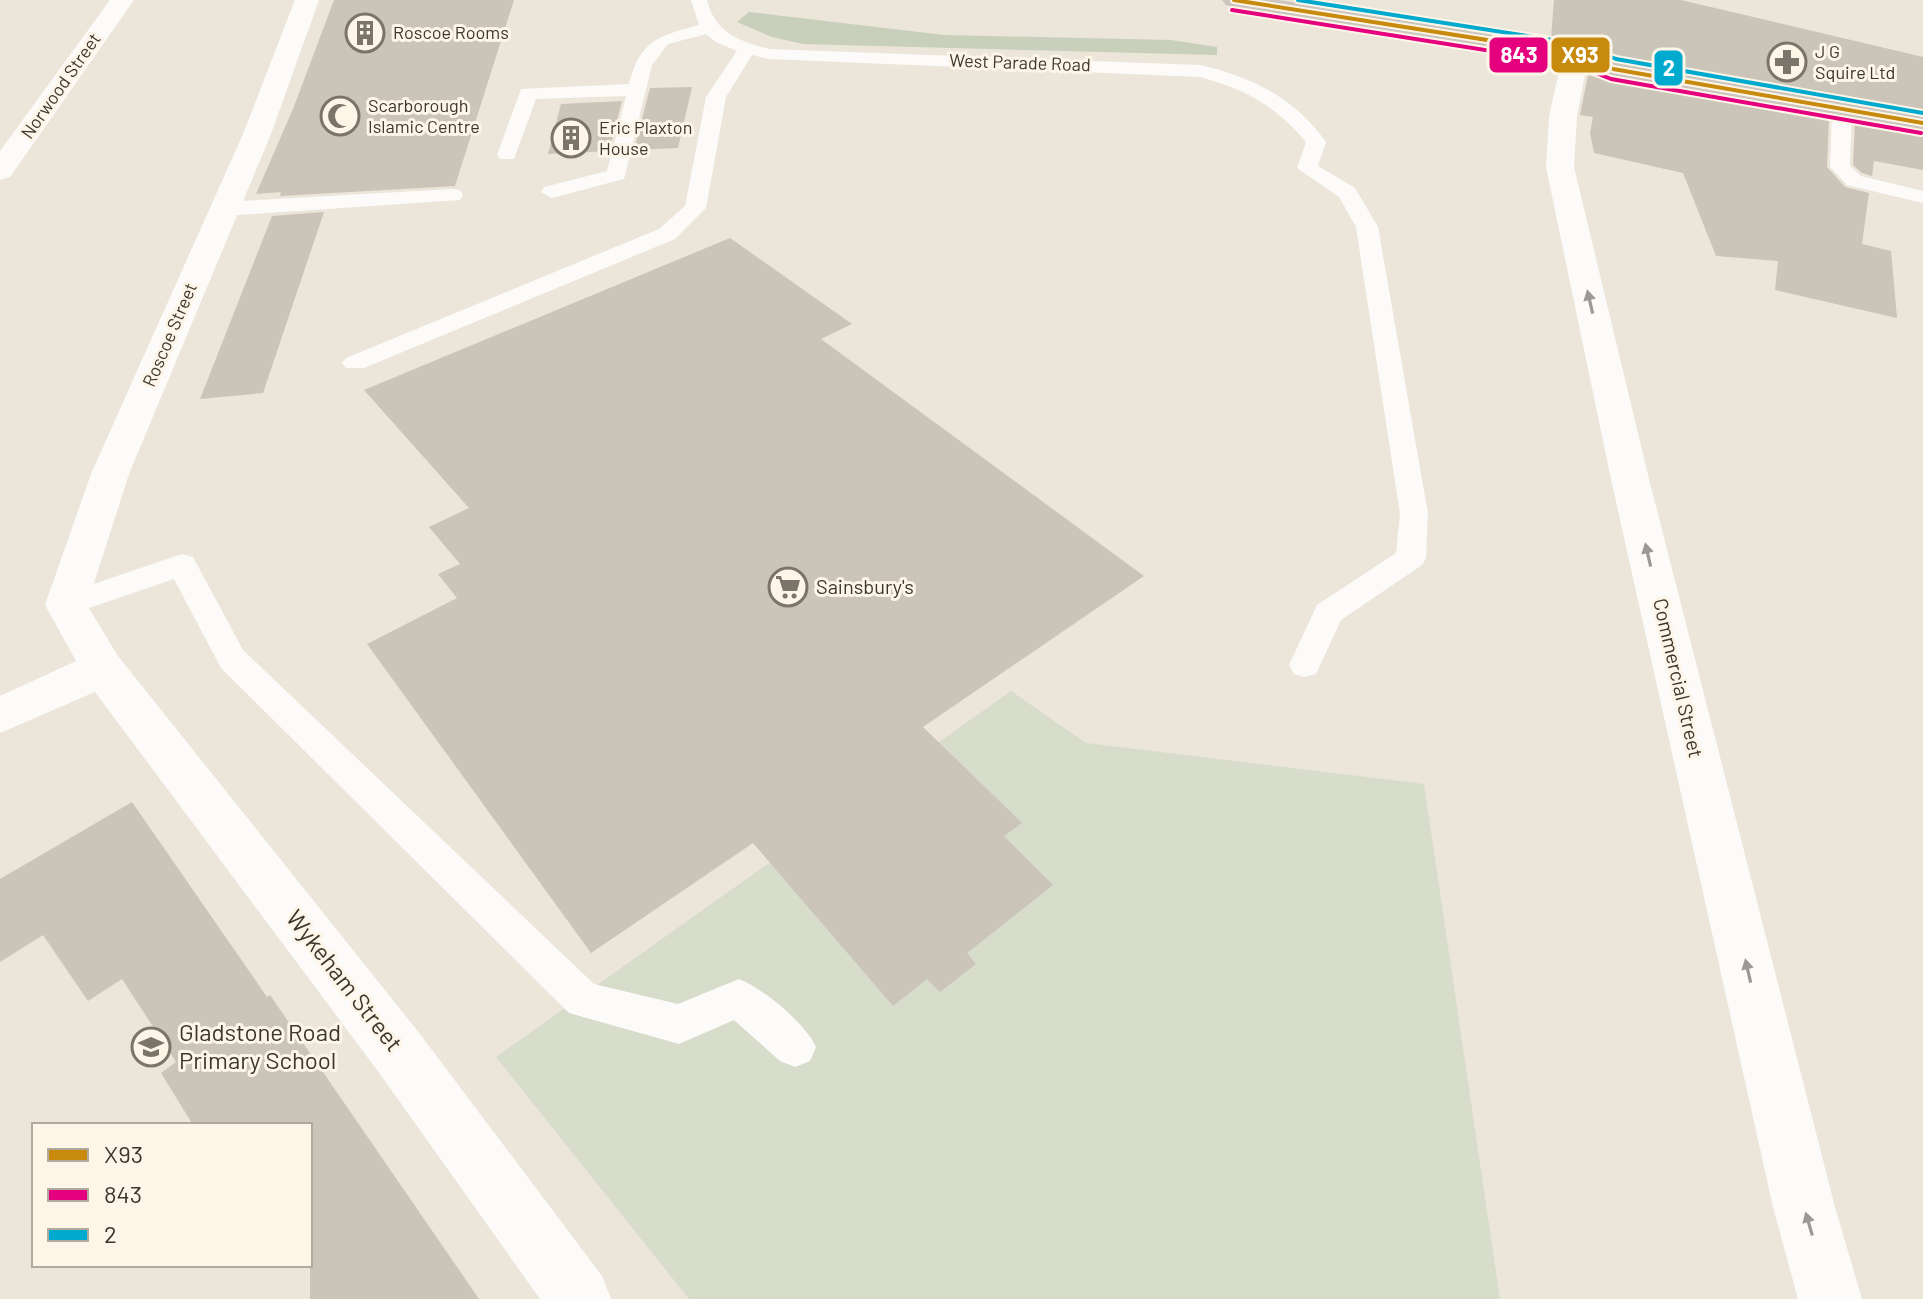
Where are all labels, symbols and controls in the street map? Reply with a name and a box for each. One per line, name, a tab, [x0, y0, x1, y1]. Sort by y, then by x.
building icon: Roscoe Rooms	[344, 12, 386, 54]
place label: Roscoe Rooms	[393, 21, 509, 43]
street label: Norwood Street	[16, 28, 105, 142]
line badge: 843	[1488, 36, 1549, 74]
line badge: X93	[1550, 36, 1611, 74]
place label: J G Squire Ltd	[1815, 40, 1895, 83]
text: 843	[1500, 41, 1538, 67]
text: X93	[1561, 41, 1599, 67]
pharmacy icon: J G Squire Ltd	[1766, 41, 1808, 83]
street label: West Parade Road	[949, 49, 1091, 75]
line badge: 2	[1653, 49, 1684, 87]
text: 2	[1663, 54, 1675, 80]
place label: Scarborough Islamic Centre	[368, 94, 480, 137]
mosque icon: Scarborough Islamic Centre	[319, 95, 361, 137]
place label: Eric Plaxton House	[599, 116, 692, 159]
building icon: Eric Plaxton House	[550, 117, 592, 159]
street label: Roscoe Street	[137, 279, 201, 390]
one-way arrow	[1583, 289, 1596, 314]
one-way arrow	[1641, 542, 1654, 567]
supermarket icon: Sainsbury's	[767, 566, 809, 608]
place label: Sainsbury's	[816, 574, 914, 598]
street label: Commercial Street	[1649, 596, 1709, 760]
street label: Wykeham Street	[281, 904, 409, 1057]
one-way arrow	[1741, 959, 1754, 984]
place label: Gladstone Road Primary School	[179, 1017, 341, 1074]
school or university icon: Gladstone Road Primary School	[130, 1026, 172, 1068]
legend	[32, 1123, 312, 1267]
text: X93	[104, 1139, 143, 1168]
text: 843	[104, 1179, 142, 1208]
one-way arrow	[1802, 1211, 1815, 1235]
text: 2	[104, 1219, 117, 1248]

